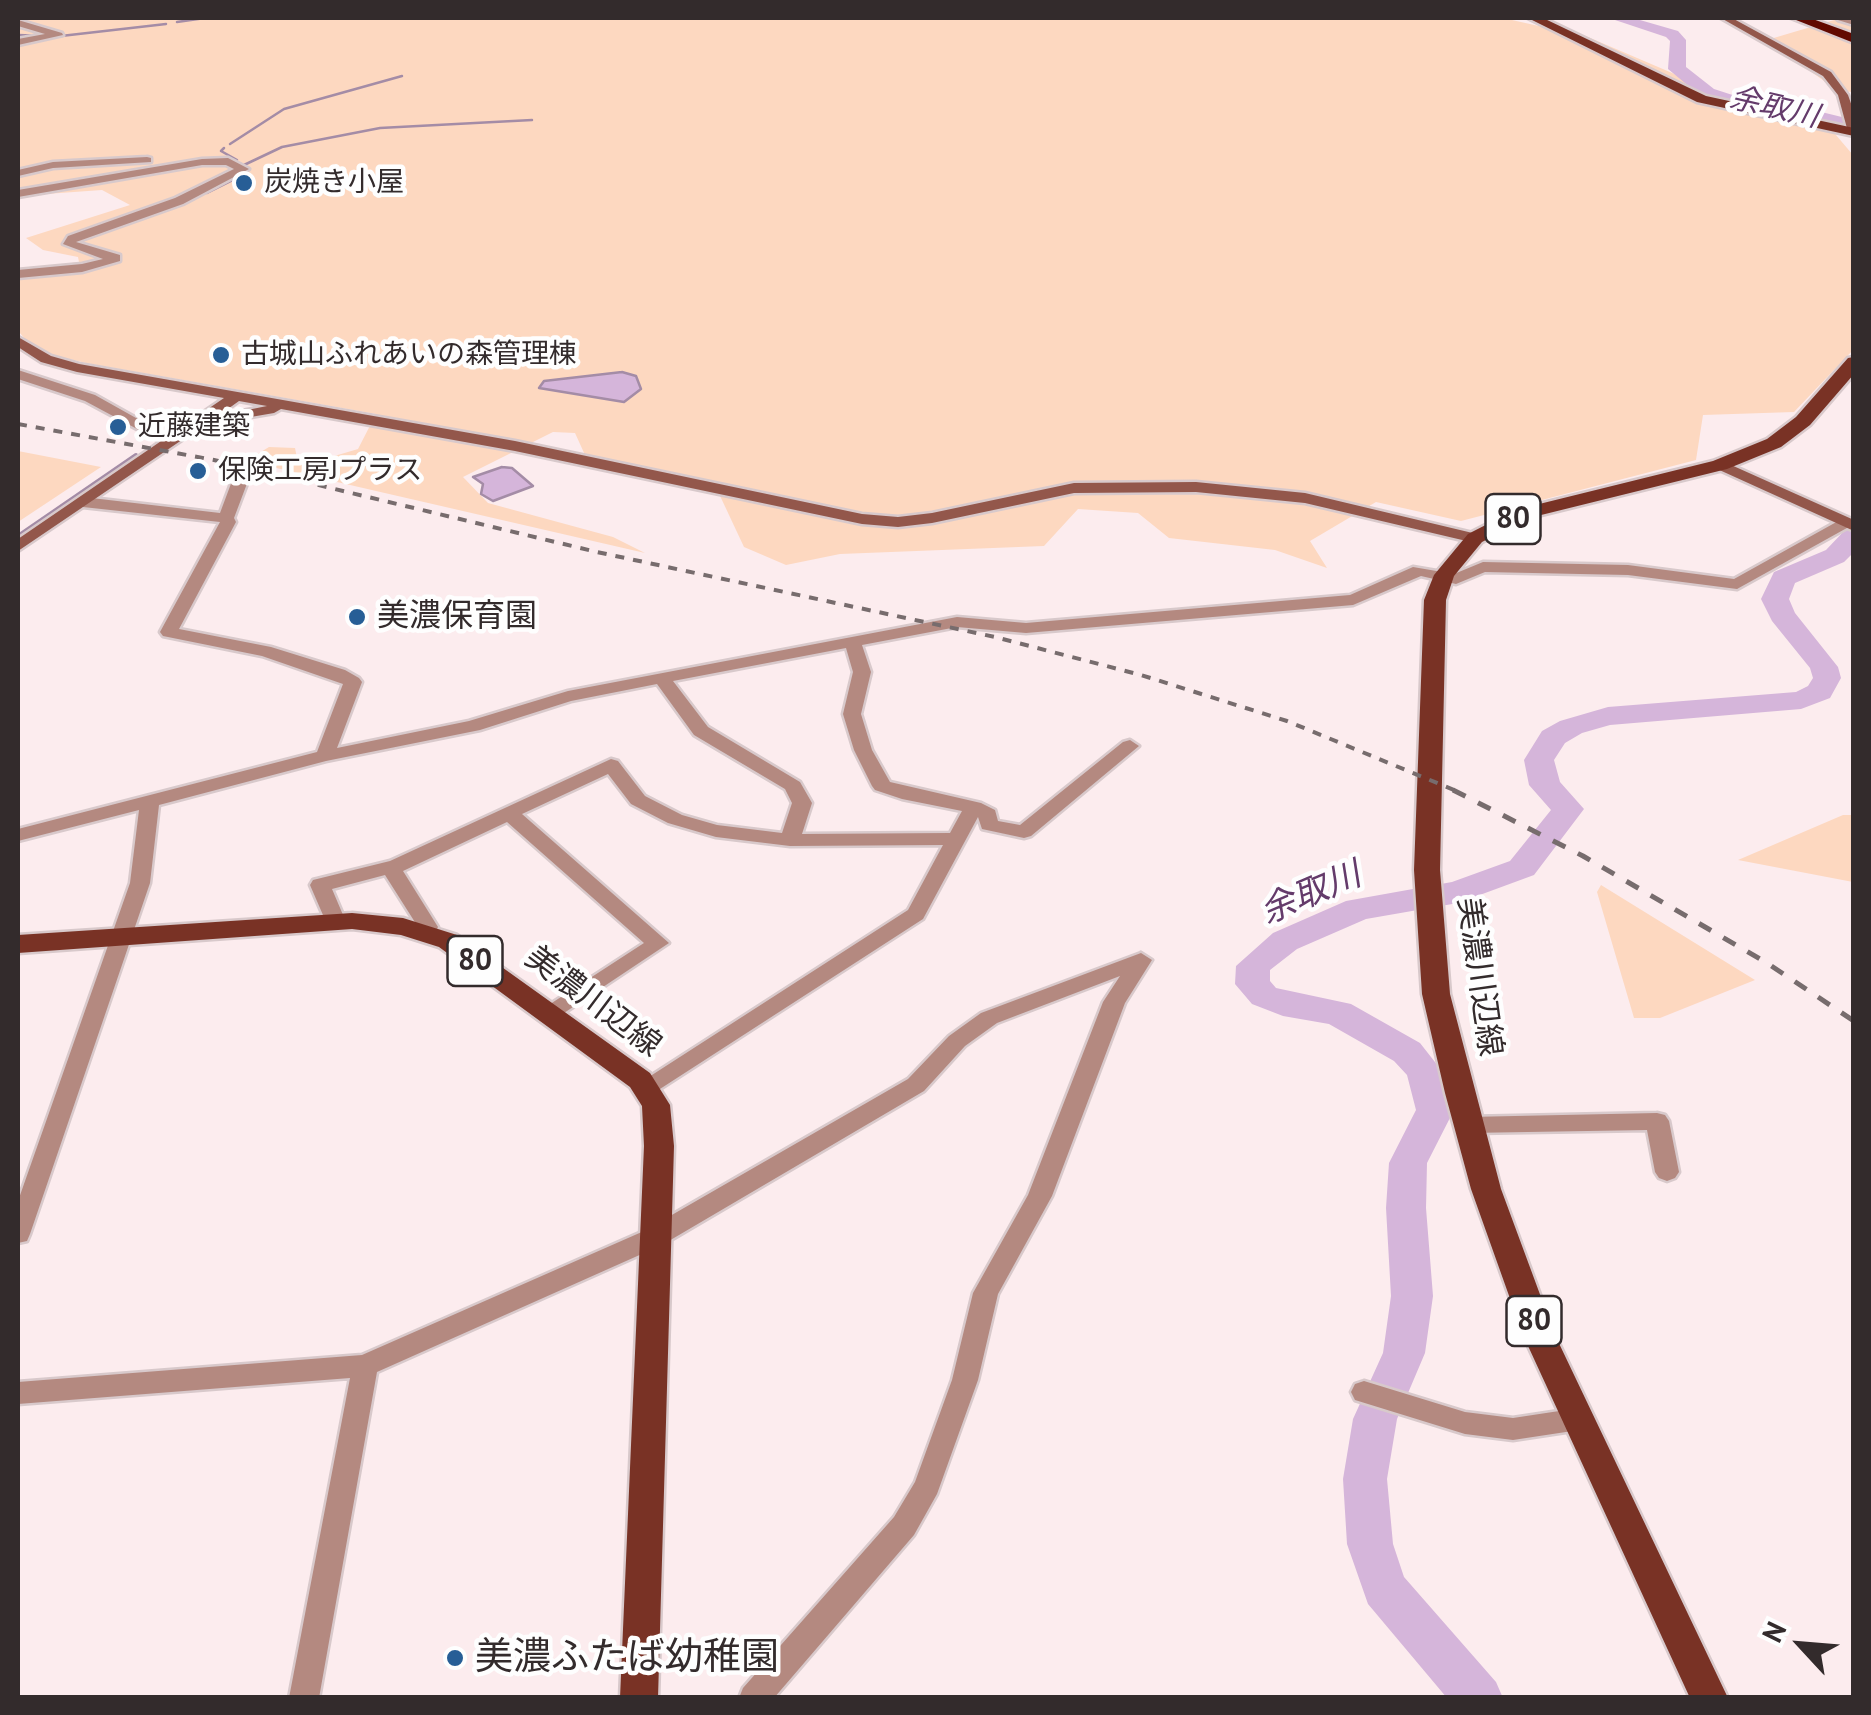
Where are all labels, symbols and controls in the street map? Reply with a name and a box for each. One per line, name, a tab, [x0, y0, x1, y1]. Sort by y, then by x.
water label: 余取川	[1726, 80, 1822, 136]
place label: 炭焼き小屋	[264, 166, 404, 200]
marker: 炭焼き小屋	[233, 172, 255, 194]
place label: 古城山ふれあいの森管理棟	[241, 338, 577, 372]
marker: 古城山ふれあいの森管理棟	[210, 344, 232, 366]
place label: 近藤建築	[138, 410, 250, 444]
marker: 近藤建築	[107, 416, 129, 438]
place label: 保険工房Jプラス	[218, 454, 422, 488]
marker: 保険工房Jプラス	[187, 460, 209, 482]
road number: 80	[1486, 494, 1540, 544]
place label: 美濃保育園	[377, 598, 537, 636]
marker: 美濃保育園	[346, 606, 368, 628]
water label: 余取川	[1254, 854, 1368, 934]
street label: 美濃川辺線	[1449, 895, 1509, 1059]
road number: 80	[448, 936, 502, 986]
street label: 美濃川辺線	[518, 939, 668, 1065]
road number: 80	[1506, 1296, 1562, 1346]
north arrow	[1751, 1595, 1851, 1695]
text: N	[1753, 1615, 1794, 1648]
place label: 美濃ふたば幼稚園	[475, 1635, 779, 1681]
marker: 美濃ふたば幼稚園	[444, 1647, 466, 1669]

